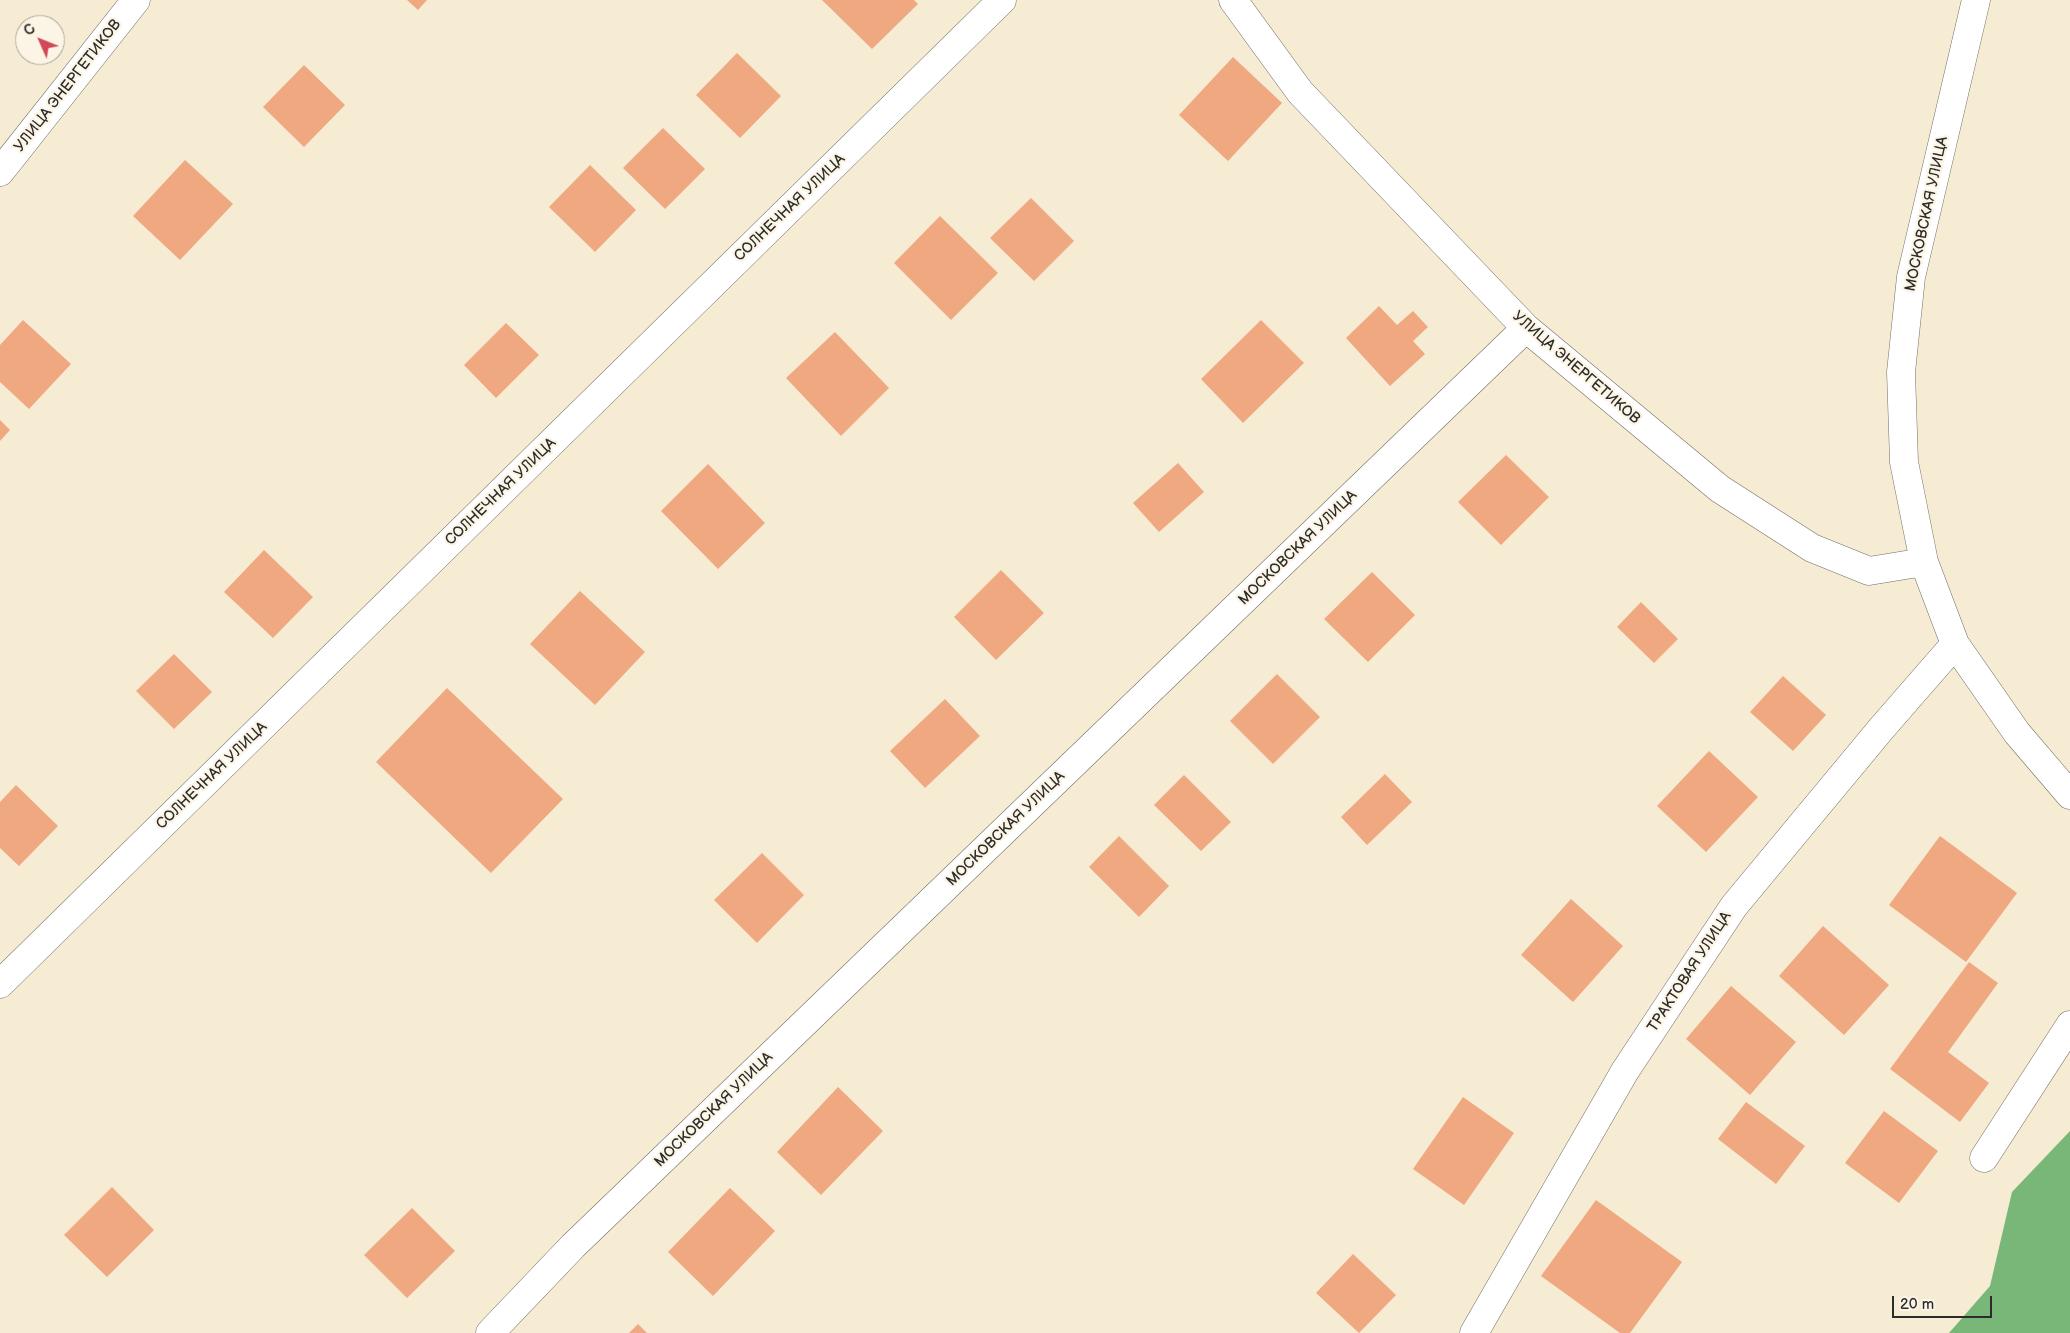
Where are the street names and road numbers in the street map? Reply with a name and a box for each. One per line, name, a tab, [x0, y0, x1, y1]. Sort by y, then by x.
street label: УЛИЦА ЭНЕРГЕТИКОВ	[11, 16, 125, 156]
street label: МОСКОВСКАЯ УЛИЦА	[1902, 135, 1952, 293]
street label: СОЛНЕЧНАЯ УЛИЦА	[731, 151, 849, 265]
street label: УЛИЦА ЭНЕРГЕТИКОВ	[1509, 308, 1643, 428]
street label: СОЛНЕЧНАЯ УЛИЦА	[442, 435, 560, 549]
street label: МОСКОВСКАЯ УЛИЦА	[1235, 487, 1361, 609]
street label: СОЛНЕЧНАЯ УЛИЦА	[153, 719, 271, 833]
street label: МОСКОВСКАЯ УЛИЦА	[943, 768, 1069, 890]
street label: ТРАКТОВАЯ УЛИЦА	[1644, 908, 1736, 1036]
street label: МОСКОВСКАЯ УЛИЦА	[651, 1049, 777, 1171]

